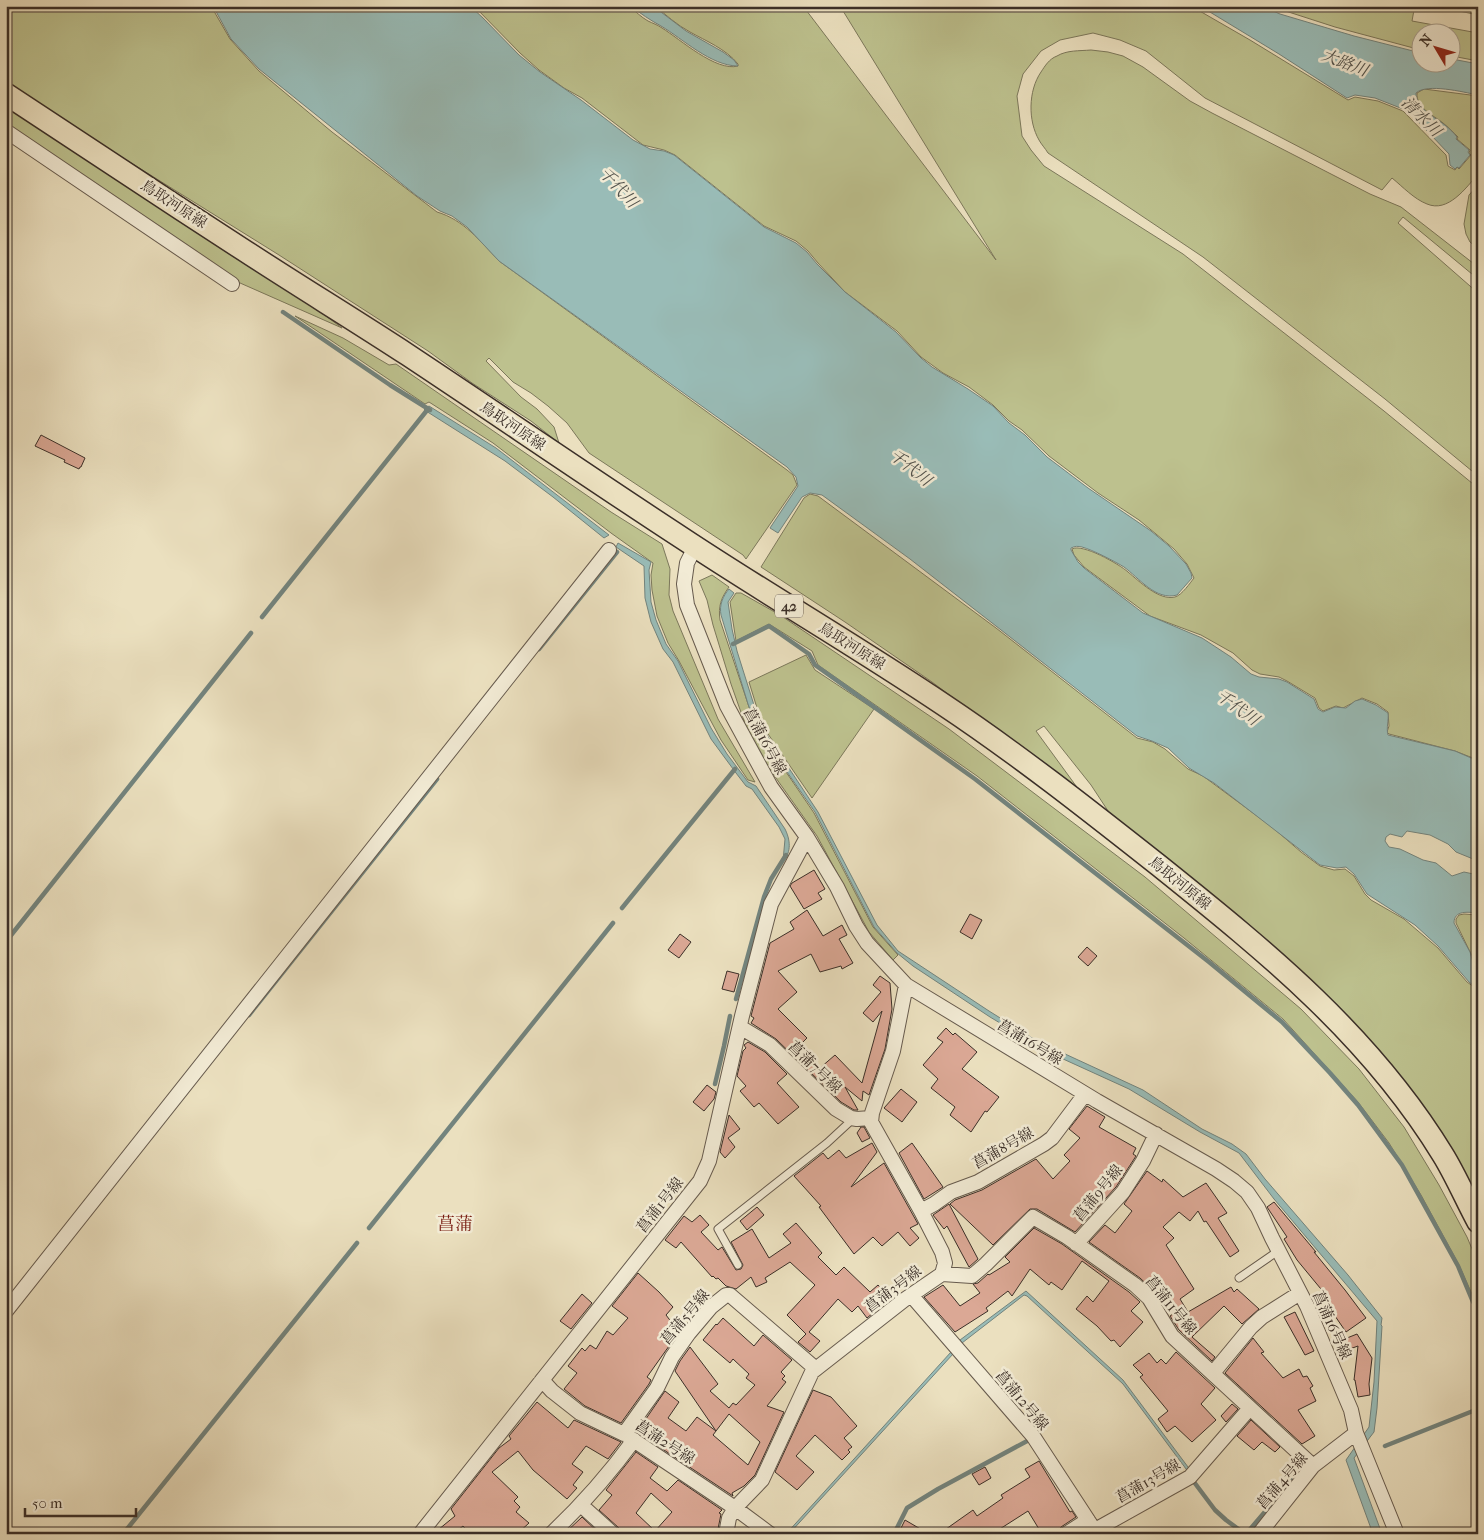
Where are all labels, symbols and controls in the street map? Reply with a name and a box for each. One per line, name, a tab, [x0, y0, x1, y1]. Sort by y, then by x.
north arrow	[1412, 22, 1462, 72]
text: N	[1416, 31, 1436, 50]
water label: 大路川	[1319, 45, 1372, 81]
water label: 清水川	[1398, 93, 1447, 141]
water label: 千代川	[595, 163, 643, 213]
street label: 鳥取河原線	[138, 176, 210, 232]
street label: 鳥取河原線	[477, 398, 549, 454]
water label: 千代川	[886, 445, 937, 491]
road number: 42	[775, 594, 803, 618]
street label: 鳥取河原線	[815, 618, 889, 674]
water label: 千代川	[1213, 686, 1264, 730]
street label: 菖蒲16号線	[740, 704, 790, 778]
street label: 鳥取河原線	[1145, 852, 1215, 914]
street label: 菖蒲16号線	[994, 1015, 1066, 1069]
street label: 菖蒲7号線	[785, 1037, 845, 1097]
street label: 菖蒲8号線	[969, 1123, 1037, 1173]
street label: 菖蒲9号線	[1070, 1161, 1126, 1225]
street label: 菖蒲1号線	[633, 1174, 687, 1236]
district label: 菖蒲	[437, 1214, 473, 1235]
street label: 菖蒲3号線	[861, 1262, 925, 1316]
street label: 菖蒲11号線	[1142, 1272, 1200, 1338]
street label: 菖蒲5号線	[657, 1286, 713, 1348]
street label: 菖蒲16号線	[1309, 1288, 1355, 1362]
street label: 菖蒲12号線	[992, 1366, 1052, 1434]
street label: 菖蒲2号線	[632, 1416, 698, 1468]
street label: 菖蒲4号線	[1253, 1449, 1311, 1513]
street label: 菖蒲13号線	[1113, 1455, 1183, 1507]
scale bar	[25, 1485, 136, 1517]
text: 50 m	[32, 1494, 63, 1512]

